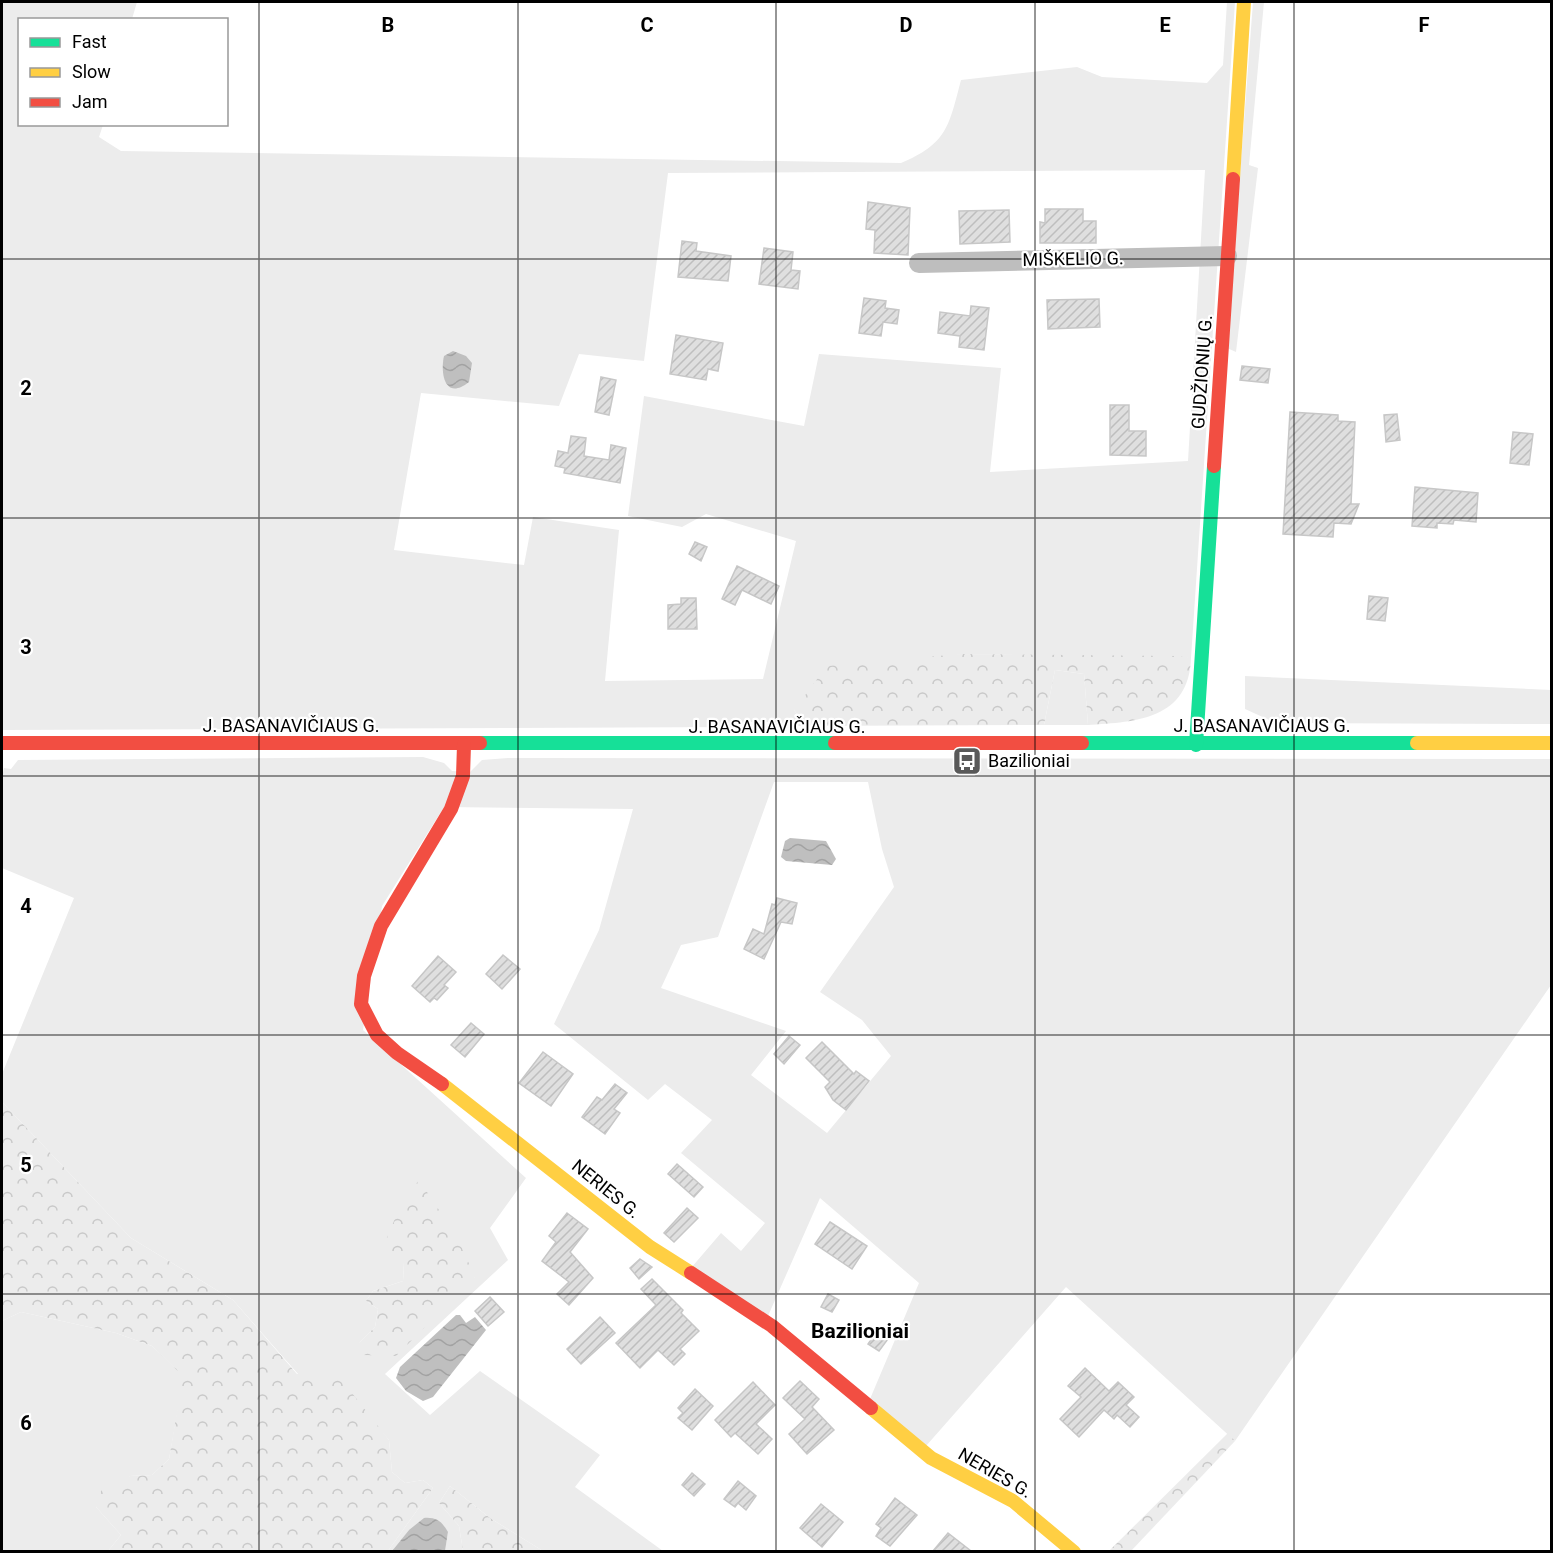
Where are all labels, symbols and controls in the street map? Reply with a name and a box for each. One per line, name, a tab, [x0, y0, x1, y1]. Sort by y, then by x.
text: B	[382, 13, 394, 37]
text: C	[640, 13, 654, 37]
text: D	[900, 13, 913, 37]
text: E	[1159, 13, 1171, 37]
text: F	[1419, 13, 1430, 37]
legend	[18, 18, 228, 126]
text: Fast	[72, 31, 107, 52]
text: Slow	[72, 61, 111, 82]
text: Jam	[72, 91, 108, 112]
street label: MIŠKELIO G.	[1022, 247, 1124, 270]
street label: GUDŽIONIŲ G.	[1187, 314, 1216, 430]
text: 2	[20, 376, 32, 400]
text: 3	[20, 635, 32, 659]
street label: J. BASANAVIČIAUS G.	[202, 715, 380, 736]
street label: J. BASANAVIČIAUS G.	[1173, 715, 1351, 736]
street label: J. BASANAVIČIAUS G.	[688, 716, 866, 737]
bus stop icon: Bazilioniai	[951, 745, 983, 777]
place label: Bazilioniai	[988, 750, 1070, 771]
text: 4	[20, 894, 32, 918]
text: 5	[20, 1153, 32, 1177]
street label: NERIES G.	[568, 1155, 645, 1222]
district label: Bazilioniai	[811, 1319, 909, 1343]
text: 6	[20, 1411, 32, 1435]
street label: NERIES G.	[955, 1443, 1036, 1502]

